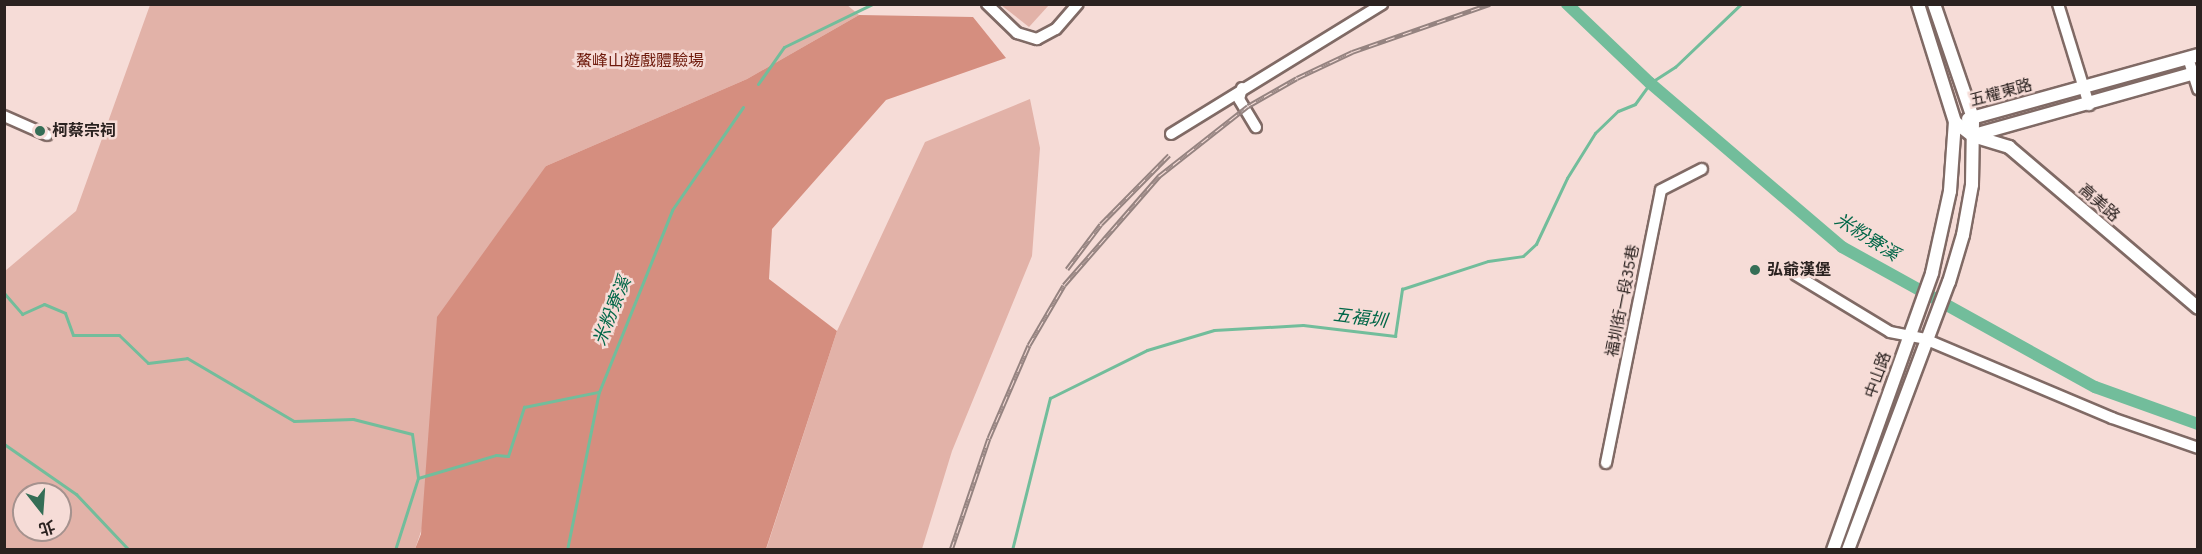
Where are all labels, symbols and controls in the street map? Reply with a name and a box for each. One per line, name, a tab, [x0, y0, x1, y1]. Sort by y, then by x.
park label: 鰲峰山遊戲體驗場	[576, 51, 704, 71]
street label: 五權東路	[1968, 75, 2034, 111]
place label: 柯蔡宗祠	[52, 121, 116, 141]
marker: 柯蔡宗祠	[33, 124, 47, 138]
street label: 高美路	[2075, 180, 2123, 226]
water label: 米粉寮溪	[1831, 208, 1903, 266]
street label: 福圳街一段35巷	[1603, 243, 1643, 359]
place label: 弘爺漢堡	[1767, 260, 1831, 280]
marker: 弘爺漢堡	[1748, 263, 1762, 277]
water label: 米粉寮溪	[589, 274, 635, 348]
water label: 五福圳	[1332, 304, 1388, 332]
street label: 中山路	[1861, 349, 1895, 401]
north arrow	[12, 482, 72, 542]
text: 北	[36, 516, 57, 539]

